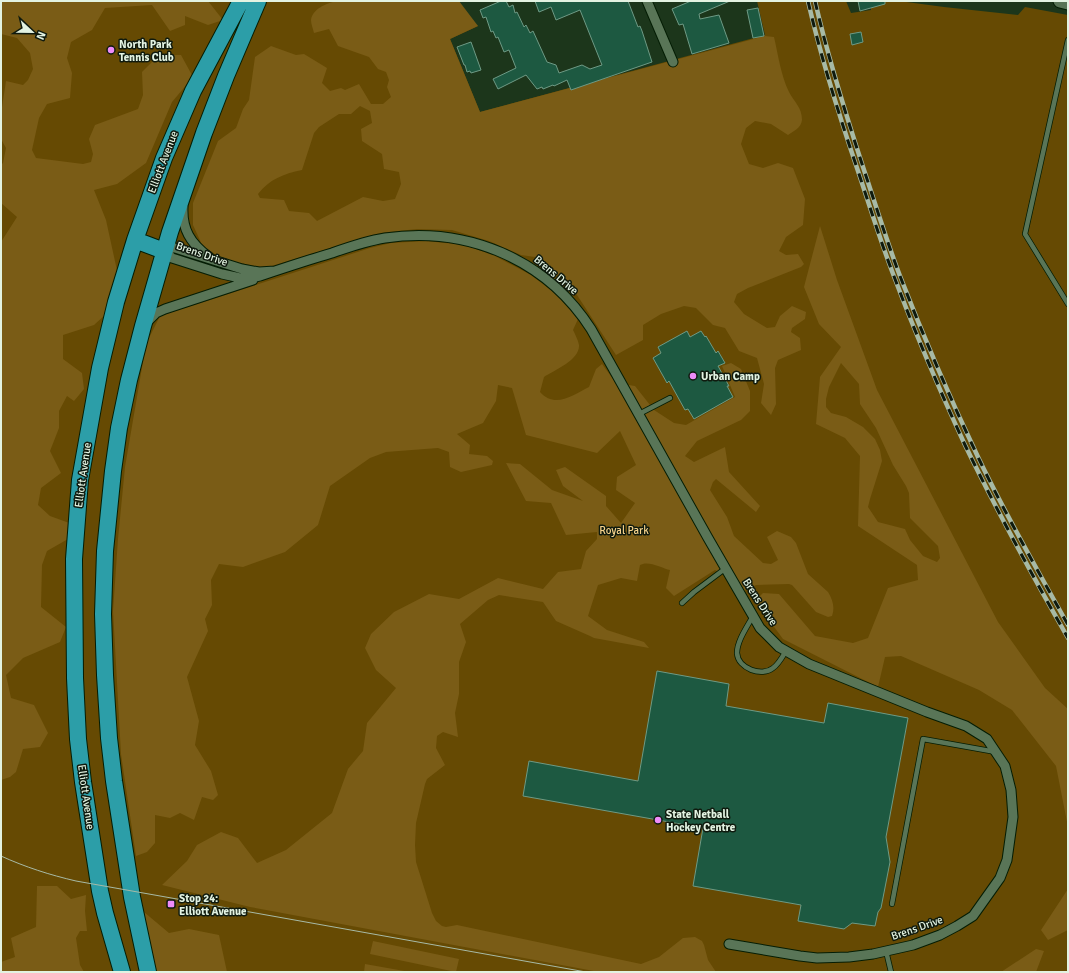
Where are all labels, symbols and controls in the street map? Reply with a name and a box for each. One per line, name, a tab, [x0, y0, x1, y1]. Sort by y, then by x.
north arrow	[12, 12, 52, 52]
text: N	[33, 30, 48, 42]
place label: North Park Tennis Club	[119, 38, 174, 64]
marker: North Park Tennis Club	[106, 45, 116, 55]
street label: Elliott Avenue	[145, 129, 181, 195]
street label: Brens Drive	[175, 239, 229, 269]
street label: Brens Drive	[531, 253, 581, 297]
place label: Urban Camp	[701, 370, 760, 383]
marker: Urban Camp	[688, 371, 698, 381]
street label: Elliott Avenue	[72, 442, 94, 508]
park label: Royal Park	[599, 524, 649, 537]
street label: Brens Drive	[740, 576, 780, 628]
street label: Elliott Avenue	[75, 764, 97, 830]
place label: State Netball Hockey Centre	[666, 808, 736, 834]
marker: State Netball Hockey Centre	[653, 815, 663, 825]
place label: Stop 24: Elliott Avenue	[179, 892, 247, 918]
marker: Stop 24: Elliott Avenue	[166, 899, 176, 909]
street label: Brens Drive	[890, 913, 944, 943]

